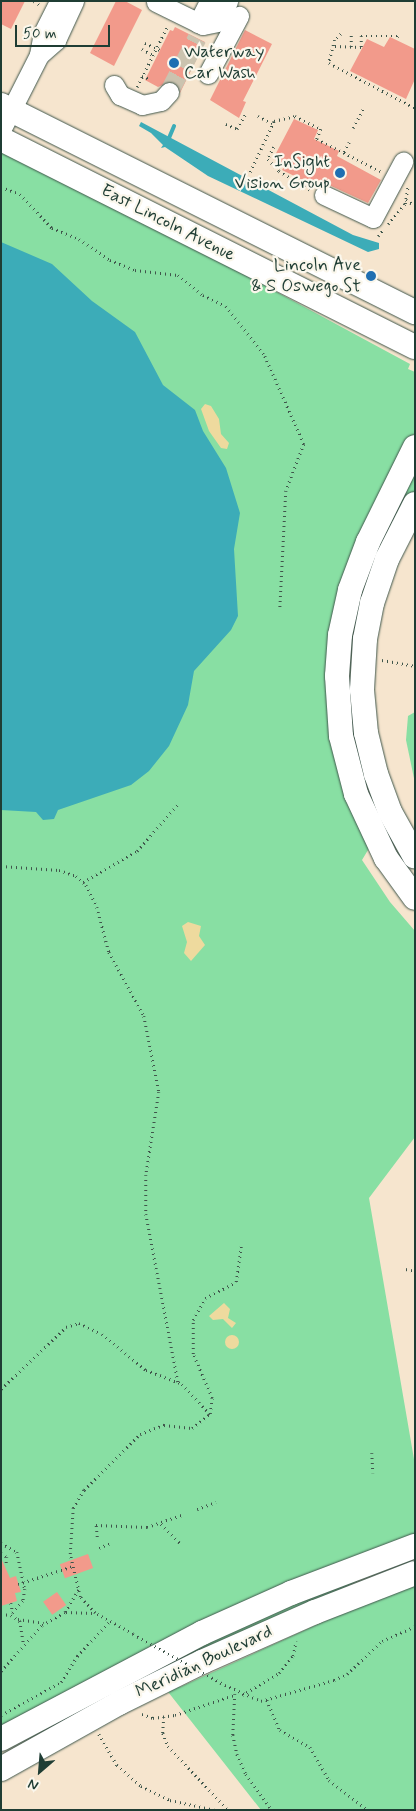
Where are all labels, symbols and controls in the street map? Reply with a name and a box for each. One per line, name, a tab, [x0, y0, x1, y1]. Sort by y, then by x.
scale bar	[18, 15, 112, 47]
text: 50 m	[23, 24, 57, 44]
place label: Waterway Car Wash	[184, 42, 265, 84]
marker: Waterway Car Wash	[168, 57, 180, 69]
place label: InSight Vision Group	[234, 152, 330, 194]
marker: InSight Vision Group	[334, 167, 346, 179]
street label: East Lincoln Avenue	[95, 179, 241, 267]
place label: Lincoln Ave & S Oswego St	[253, 255, 361, 298]
marker: Lincoln Ave & S Oswego St	[365, 270, 377, 282]
street label: Meridian Boulevard	[134, 1622, 274, 1702]
north arrow	[15, 1746, 65, 1796]
text: N	[25, 1774, 41, 1795]

